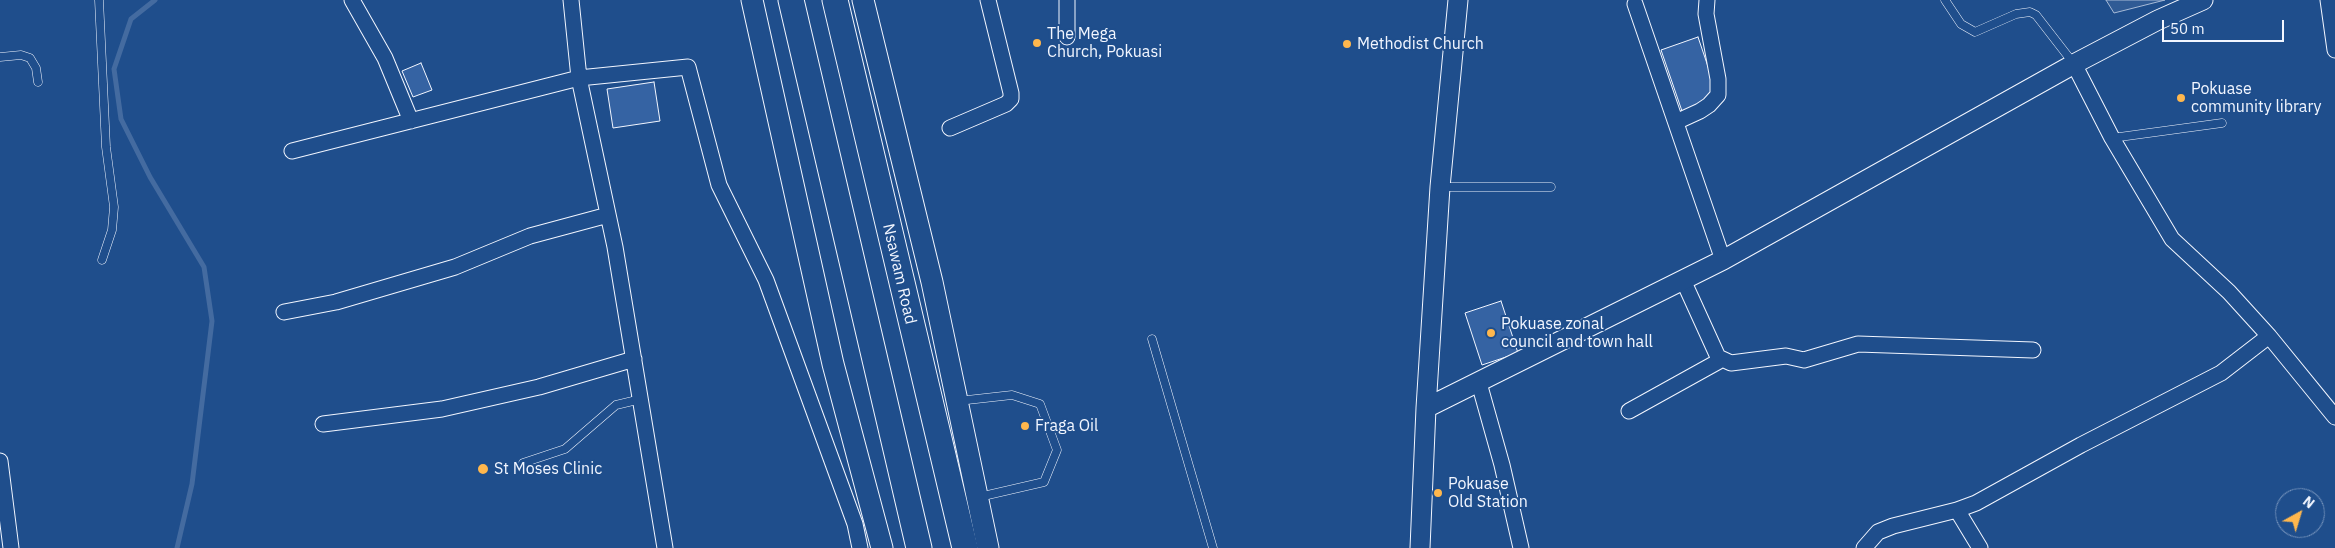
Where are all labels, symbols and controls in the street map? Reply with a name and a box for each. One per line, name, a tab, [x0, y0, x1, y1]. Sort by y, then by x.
scale bar	[2165, 10, 2288, 42]
text: 50 m	[2170, 19, 2205, 38]
place label: The Mega Church, Pokuasi	[1047, 24, 1162, 62]
place label: Methodist Church	[1357, 34, 1484, 54]
marker: The Mega Church, Pokuasi	[1031, 37, 1043, 49]
marker: Methodist Church	[1341, 38, 1353, 50]
place label: Pokuase community library	[2191, 79, 2321, 117]
marker: Pokuase community library	[2175, 92, 2187, 104]
street label: Nsawam Road	[878, 222, 920, 326]
place label: Pokuase zonal council and town hall	[1501, 314, 1653, 352]
marker: Pokuase zonal council and town hall	[1485, 327, 1497, 339]
place label: Fraga Oil	[1035, 416, 1098, 436]
marker: Fraga Oil	[1019, 420, 1031, 432]
place label: St Moses Clinic	[494, 459, 602, 479]
marker: St Moses Clinic	[476, 462, 490, 476]
place label: Pokuase Old Station	[1448, 474, 1528, 512]
marker: Pokuase Old Station	[1432, 487, 1444, 499]
north arrow	[2275, 488, 2325, 538]
text: N	[2299, 492, 2318, 512]

